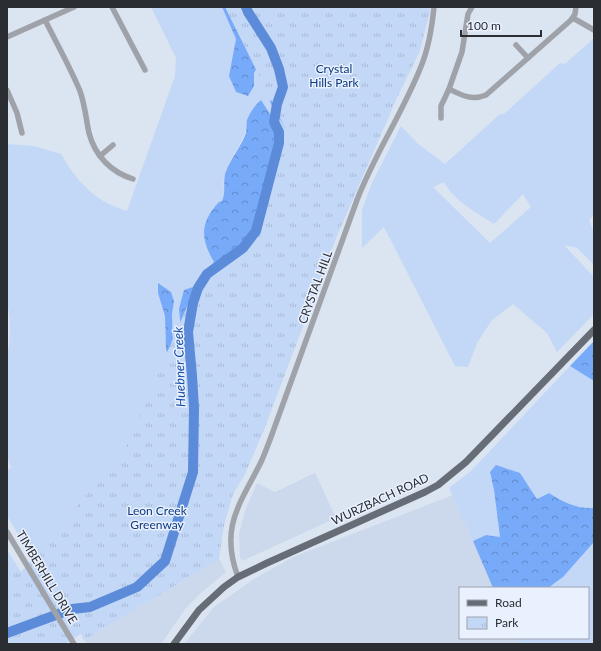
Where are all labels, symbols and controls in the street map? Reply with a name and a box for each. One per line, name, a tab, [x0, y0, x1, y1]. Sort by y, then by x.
scale bar	[461, 12, 541, 38]
text: 100 m	[467, 18, 501, 33]
park label: Crystal Hills Park	[309, 61, 360, 90]
street label: CRYSTAL HILL	[295, 248, 335, 326]
water label: Huebner Creek	[170, 326, 188, 407]
street label: WURZBACH ROAD	[329, 470, 431, 528]
park label: Leon Creek Greenway	[127, 503, 188, 532]
street label: TIMBERHILL DRIVE	[13, 528, 81, 627]
legend	[459, 587, 589, 639]
text: Road	[495, 595, 522, 610]
text: Park	[495, 615, 519, 630]

